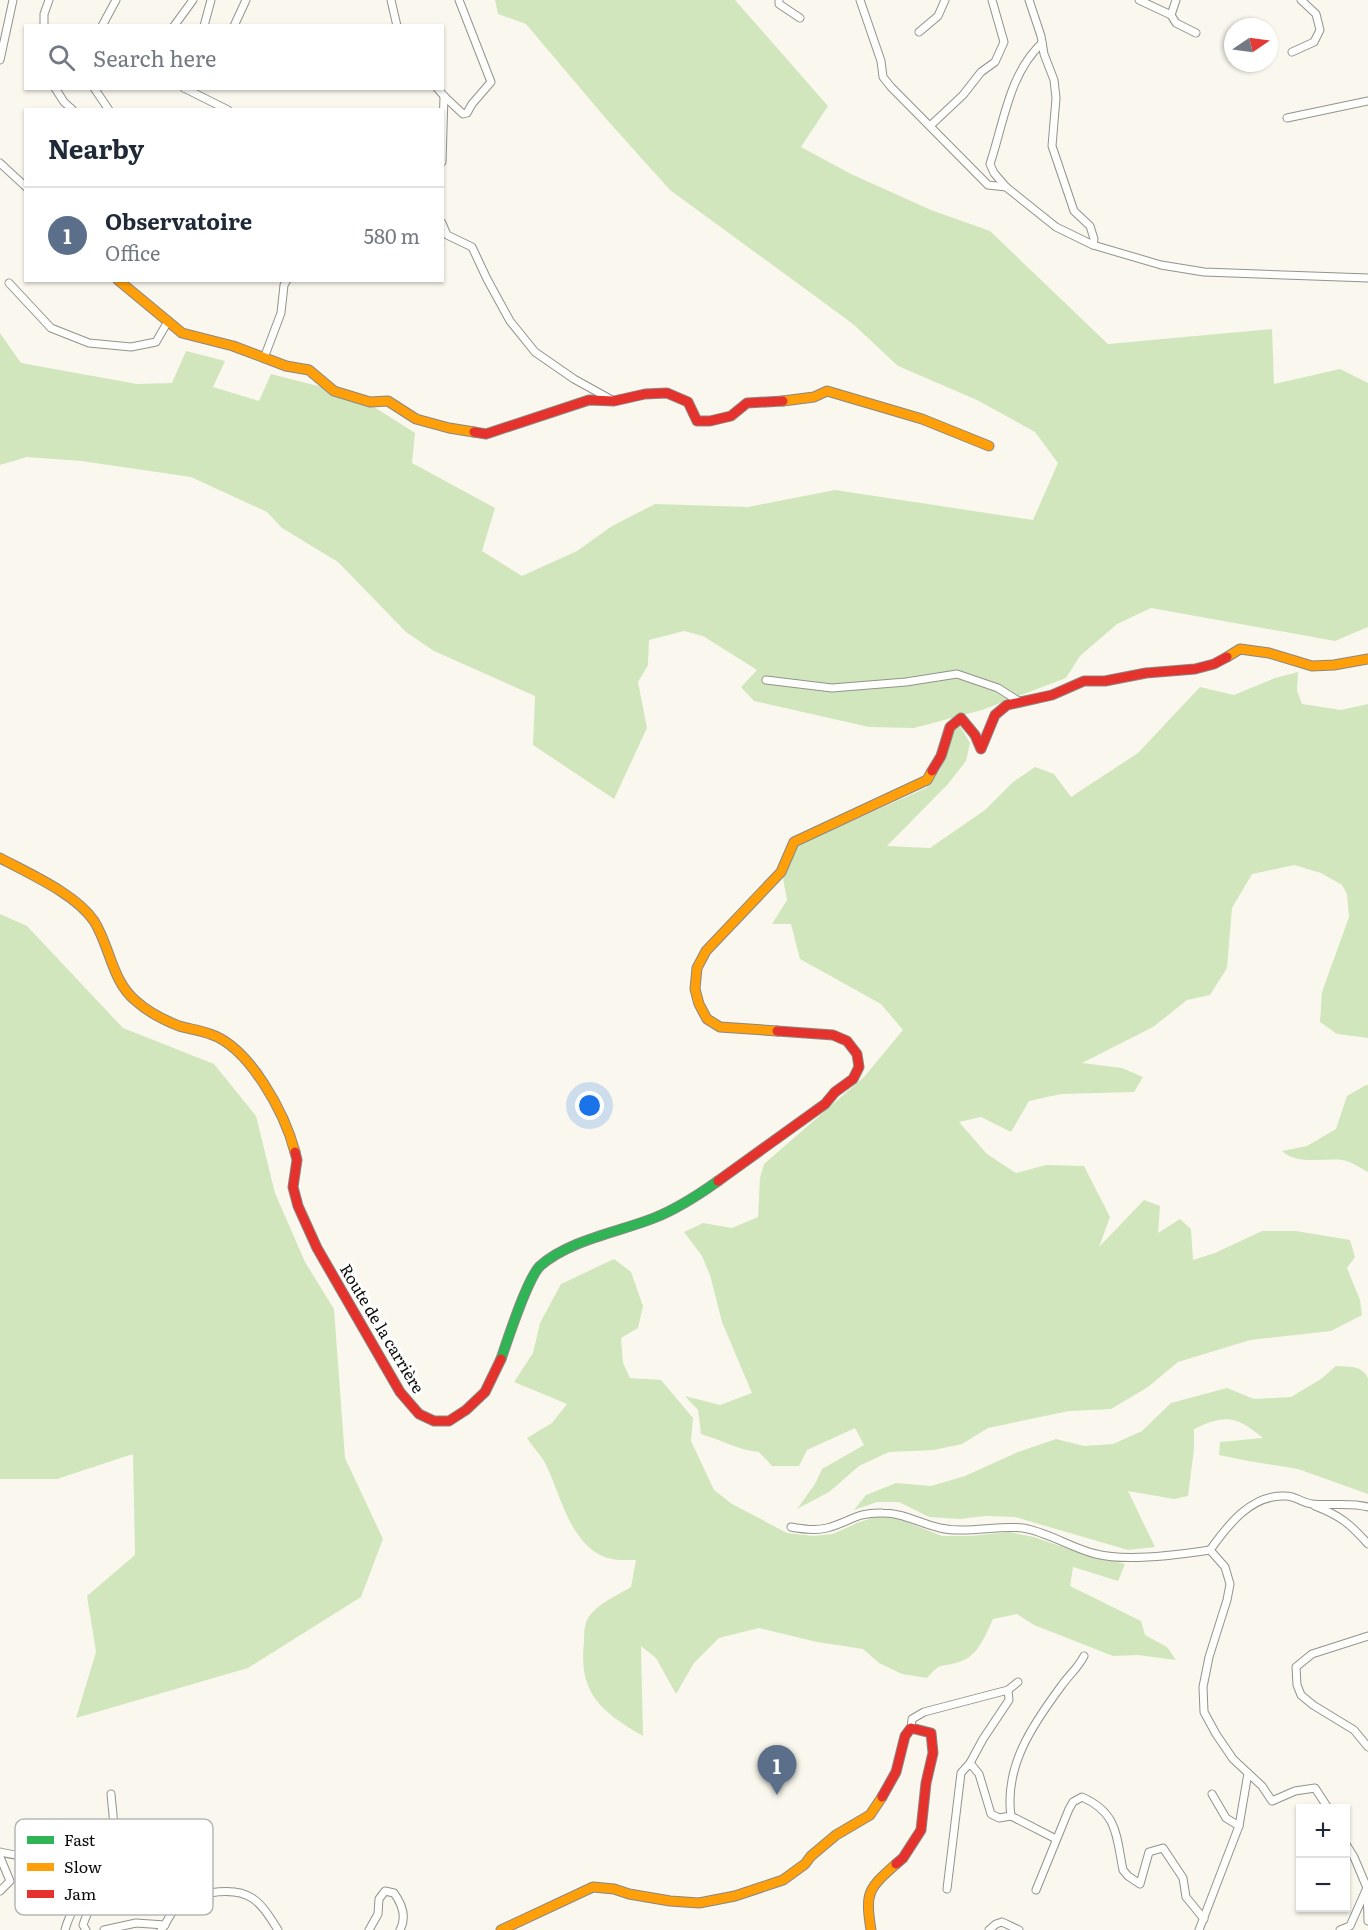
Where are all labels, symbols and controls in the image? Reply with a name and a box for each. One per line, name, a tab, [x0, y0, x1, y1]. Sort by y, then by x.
north arrow	[1224, 18, 1278, 72]
search box	[24, 24, 444, 90]
icon: search	[45, 41, 78, 74]
text: Search here	[93, 41, 216, 74]
text: Nearby	[48, 128, 144, 167]
text: Observatoire	[105, 204, 252, 237]
text: 1	[63, 220, 72, 250]
text: 580 m	[364, 220, 420, 250]
text: Office	[105, 237, 160, 267]
your location	[575, 1091, 604, 1120]
street label: Route de la carrière	[335, 1259, 431, 1397]
pin: 1	[758, 1746, 796, 1795]
map controls	[1296, 1804, 1350, 1912]
button: +	[1296, 1804, 1350, 1858]
legend	[15, 1819, 213, 1915]
text: Fast	[64, 1827, 96, 1851]
text: Slow	[64, 1854, 102, 1878]
button: −	[1296, 1858, 1350, 1912]
text: Jam	[64, 1881, 97, 1905]

